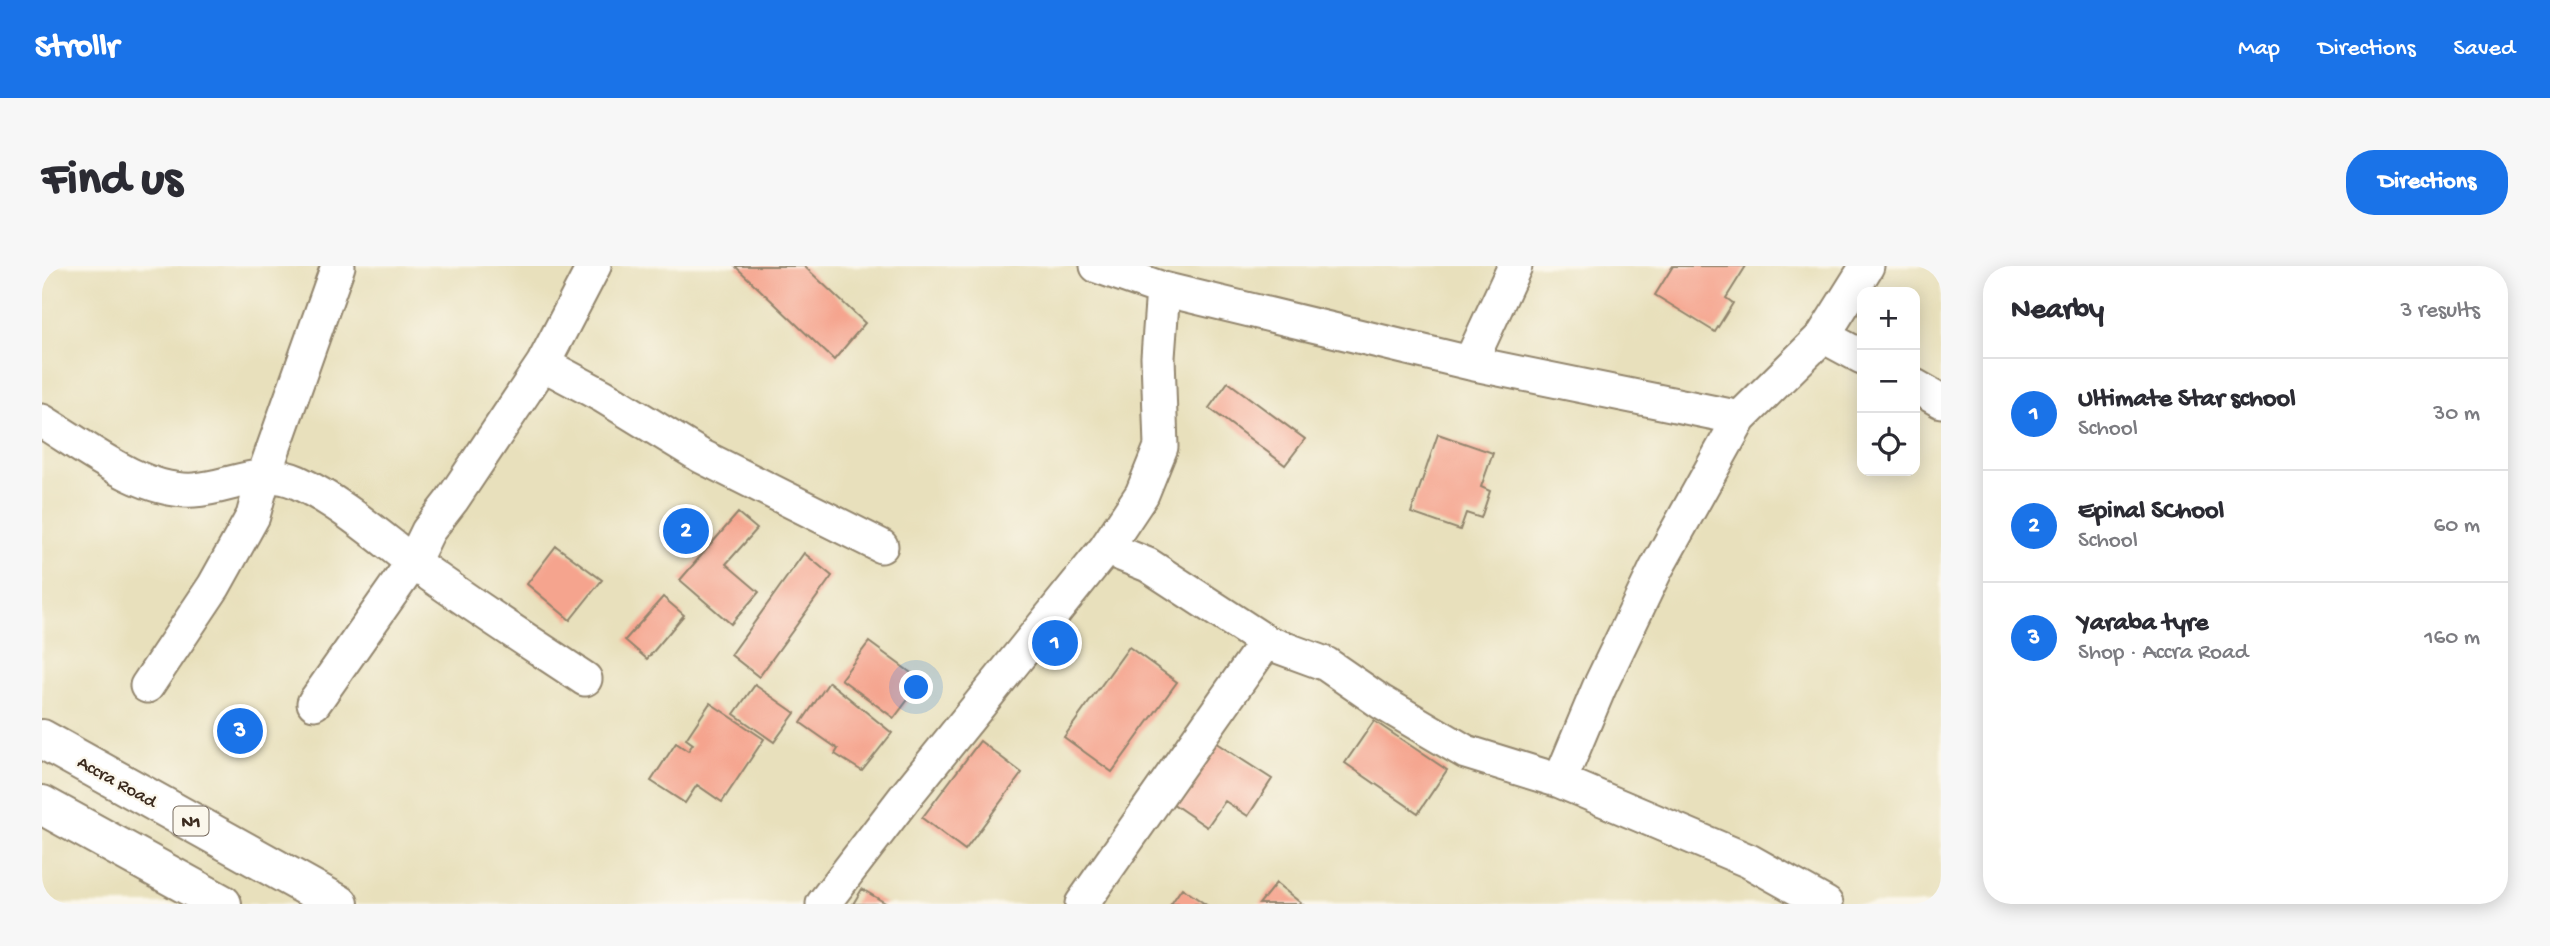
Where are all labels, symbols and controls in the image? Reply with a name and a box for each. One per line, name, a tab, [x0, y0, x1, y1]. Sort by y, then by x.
text: Strollr	[35, 30, 119, 68]
text: Map	[2238, 35, 2280, 64]
text: Directions	[2318, 35, 2416, 64]
text: Saved	[2454, 35, 2515, 64]
button: Directions	[2346, 150, 2508, 215]
text: Find us	[42, 153, 182, 211]
map controls	[1857, 287, 1920, 476]
button: +	[1857, 287, 1920, 350]
text: Nearby	[2011, 294, 2104, 329]
text: 3 results	[2400, 298, 2480, 325]
button: −	[1857, 350, 1920, 413]
text: Ultimate Star school	[2078, 385, 2296, 416]
text: 1	[2029, 401, 2039, 428]
text: 30 m	[2433, 401, 2480, 428]
button: locate	[1857, 413, 1920, 476]
text: School	[2078, 416, 2138, 443]
text: Epinal SChool	[2078, 497, 2224, 528]
pin: 2	[663, 505, 709, 557]
text: 2	[2028, 513, 2040, 540]
text: 60 m	[2434, 513, 2480, 540]
text: School	[2078, 528, 2138, 555]
text: Yaraba tyre	[2078, 609, 2208, 640]
pin: 1	[1032, 617, 1078, 669]
text: 3	[2028, 625, 2040, 652]
text: 160 m	[2424, 625, 2480, 652]
text: Shop · Accra Road	[2078, 640, 2248, 667]
your location	[899, 670, 933, 704]
pin: 3	[217, 705, 263, 757]
street label: Accra Road	[73, 752, 162, 815]
road number: N1	[174, 806, 208, 836]

